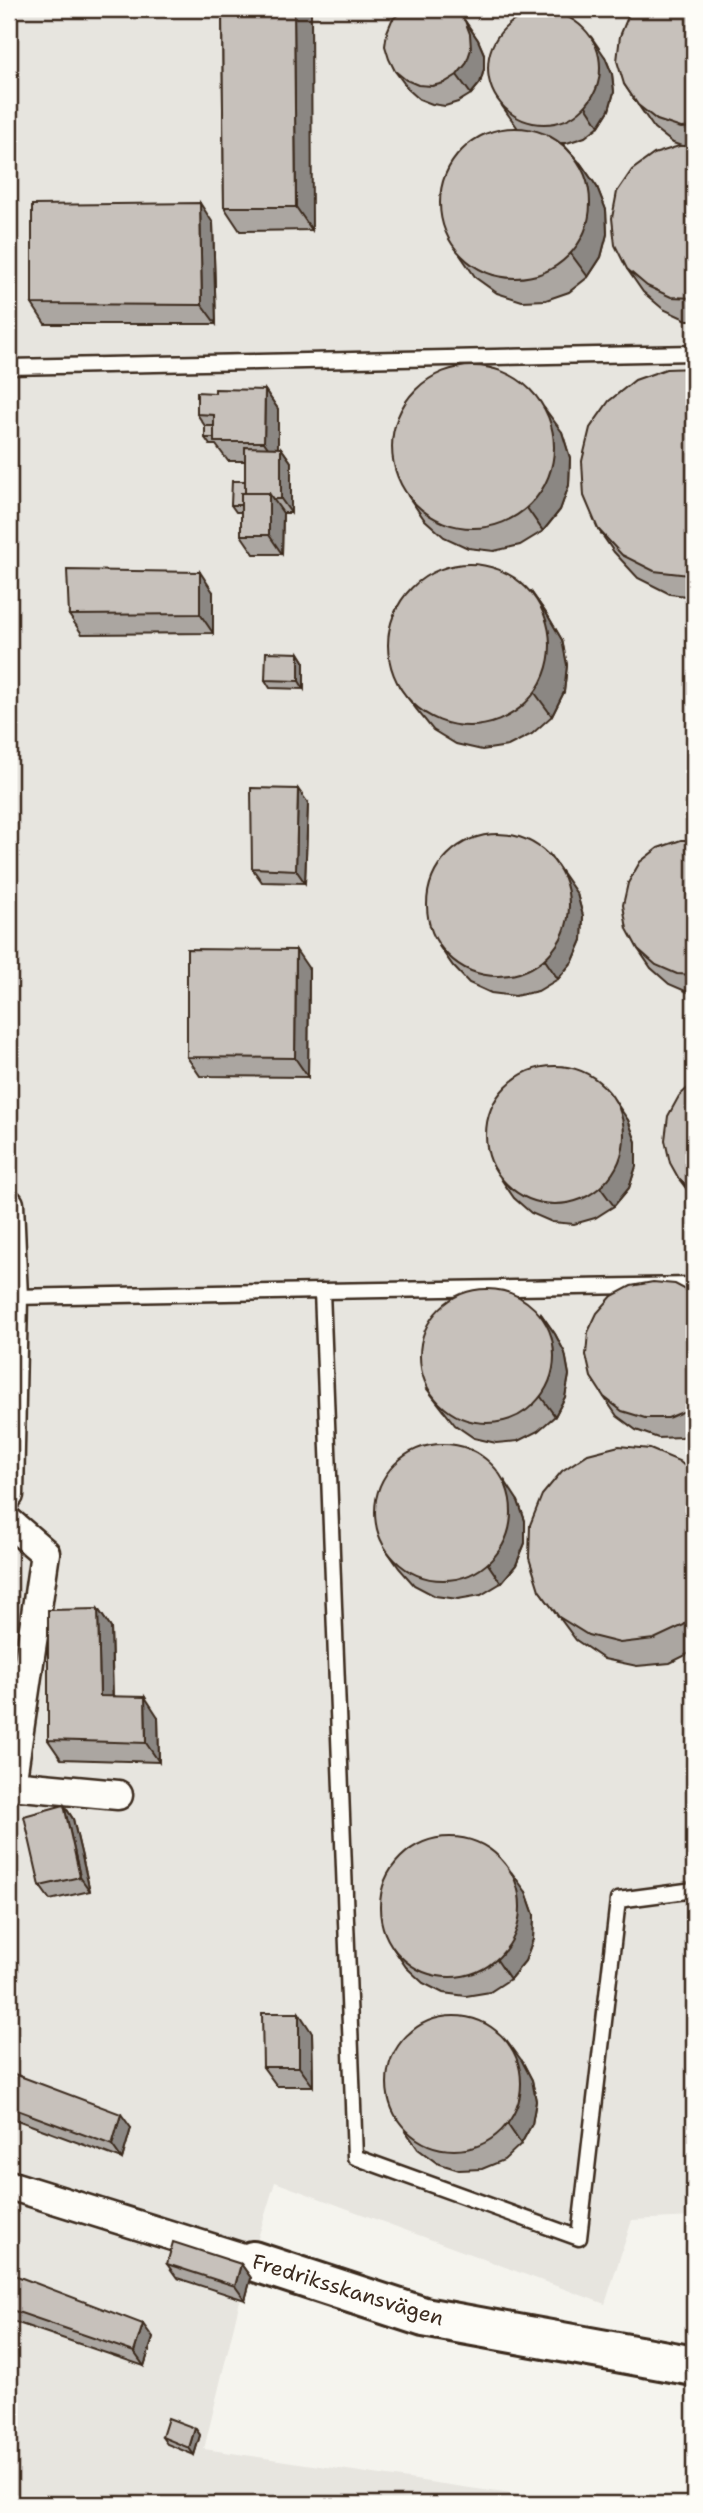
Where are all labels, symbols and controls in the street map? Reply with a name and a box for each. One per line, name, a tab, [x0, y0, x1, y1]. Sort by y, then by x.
street label: Fredriksskansvägen	[249, 2248, 447, 2333]

